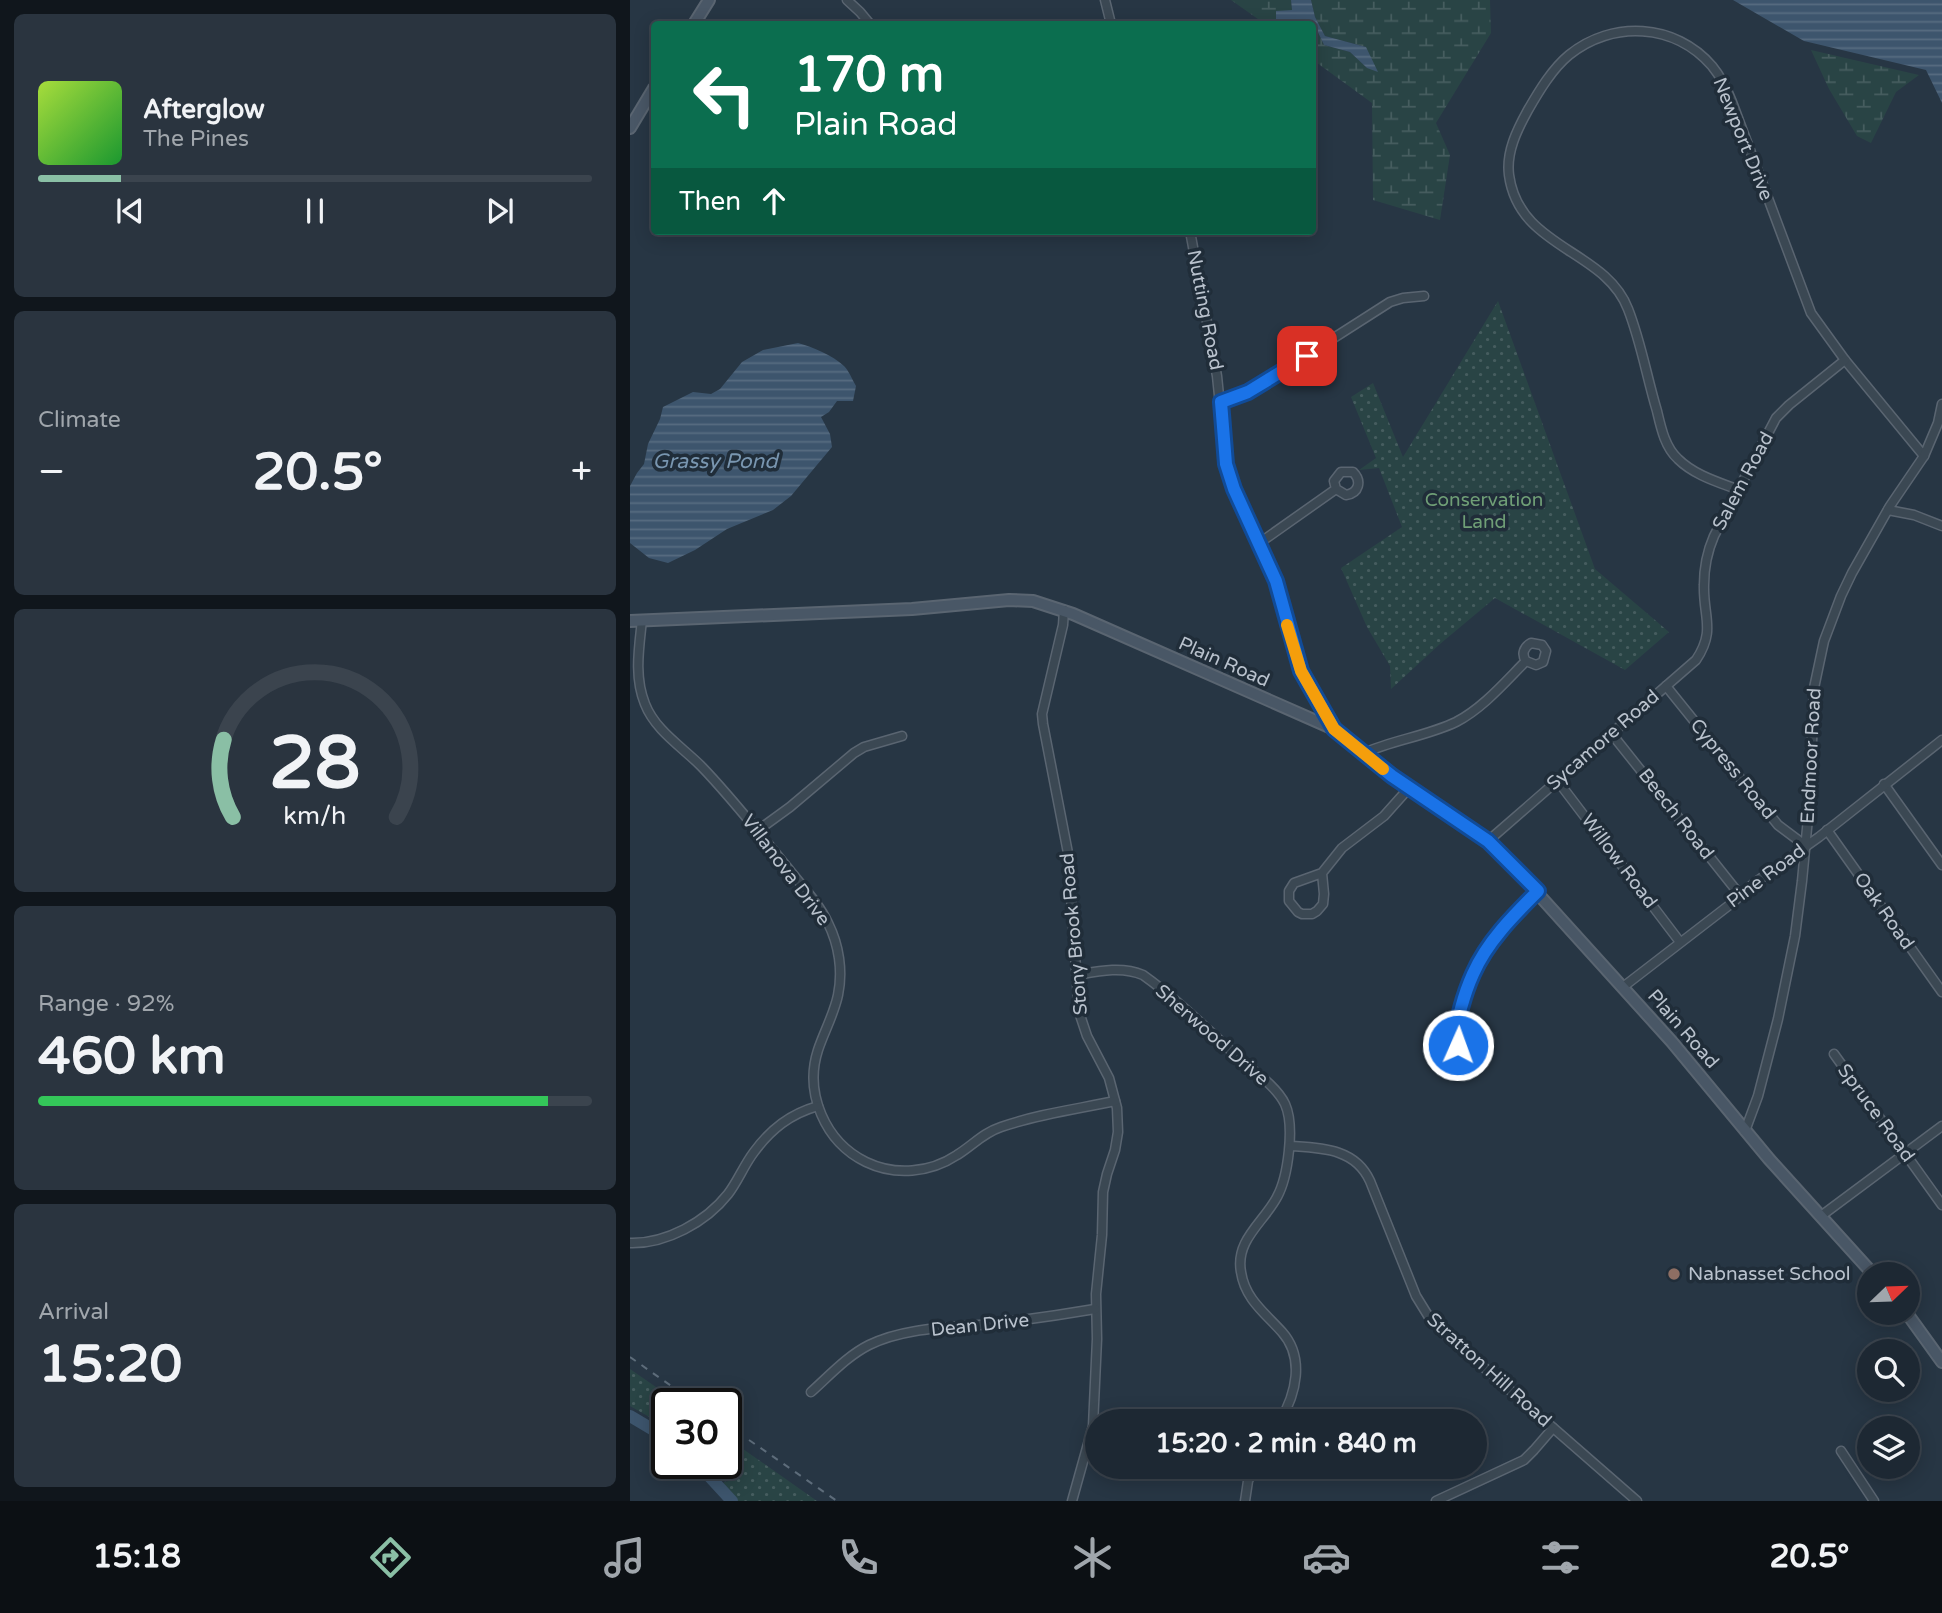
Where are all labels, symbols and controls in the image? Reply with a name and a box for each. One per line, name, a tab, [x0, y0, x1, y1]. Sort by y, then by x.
text: 170 m	[794, 46, 944, 105]
icon: left	[679, 49, 770, 140]
street label: Newport Drive	[1708, 74, 1778, 204]
text: Afterglow	[143, 94, 265, 125]
text: Plain Road	[794, 106, 957, 144]
text: The Pines	[143, 125, 249, 153]
icon: ahead	[755, 182, 793, 220]
text: Then	[679, 186, 741, 217]
icon: previous	[111, 192, 149, 230]
icon: pause	[296, 192, 334, 230]
icon: next	[481, 192, 519, 230]
street label: Nutting Road	[1183, 248, 1227, 372]
pin	[1277, 326, 1337, 386]
icon: arrive	[1288, 337, 1326, 375]
text: Climate	[38, 406, 121, 434]
street label: Salem Road	[1708, 428, 1778, 534]
text: 20.5°	[253, 441, 383, 504]
text: −	[38, 449, 65, 495]
text: +	[571, 449, 592, 495]
water label: Grassy Pond	[652, 449, 780, 474]
park label: Conservation Land	[1425, 489, 1543, 533]
street label: Plain Road	[1175, 632, 1273, 692]
street label: Sycamore Road	[1542, 685, 1664, 795]
street label: Endmoor Road	[1796, 687, 1826, 825]
street label: Cypress Road	[1686, 714, 1780, 824]
text: 28	[269, 720, 361, 808]
street label: Beech Road	[1634, 764, 1718, 864]
text: km/h	[284, 800, 346, 830]
street label: Villanova Drive	[737, 810, 835, 930]
street label: Willow Road	[1576, 810, 1662, 912]
street label: Pine Road	[1722, 839, 1810, 913]
street label: Stony Brook Road	[1056, 852, 1092, 1016]
street label: Oak Road	[1849, 868, 1919, 954]
street label: Sherwood Drive	[1151, 980, 1273, 1090]
street label: Plain Road	[1643, 985, 1723, 1073]
text: Range · 92%	[38, 990, 174, 1018]
position arrow	[1421, 1008, 1495, 1082]
text: 460 km	[38, 1025, 226, 1088]
street label: Spruce Road	[1833, 1060, 1919, 1166]
north arrow	[1857, 1262, 1920, 1325]
map controls	[1857, 1262, 1920, 1479]
place label: Nabnasset School	[1688, 1263, 1851, 1285]
marker: Nabnasset School	[1666, 1266, 1682, 1282]
text: Arrival	[38, 1298, 109, 1326]
street label: Stratton Hill Road	[1422, 1308, 1556, 1432]
street label: Dean Drive	[930, 1309, 1030, 1341]
text: 15:20	[38, 1333, 182, 1396]
button: search	[1857, 1339, 1920, 1402]
speed limit sign: 30	[651, 1388, 742, 1479]
button: layers	[1857, 1416, 1920, 1479]
text: 15:20 · 2 min · 840 m	[1155, 1428, 1417, 1459]
icon: directions	[366, 1533, 415, 1582]
icon: music	[600, 1533, 649, 1582]
icon: phone	[834, 1533, 883, 1582]
icon: climate	[1068, 1533, 1117, 1582]
icon: car	[1302, 1533, 1351, 1582]
icon: filters	[1536, 1533, 1585, 1582]
text: 15:18	[92, 1538, 181, 1576]
text: 20.5°	[1769, 1538, 1849, 1576]

